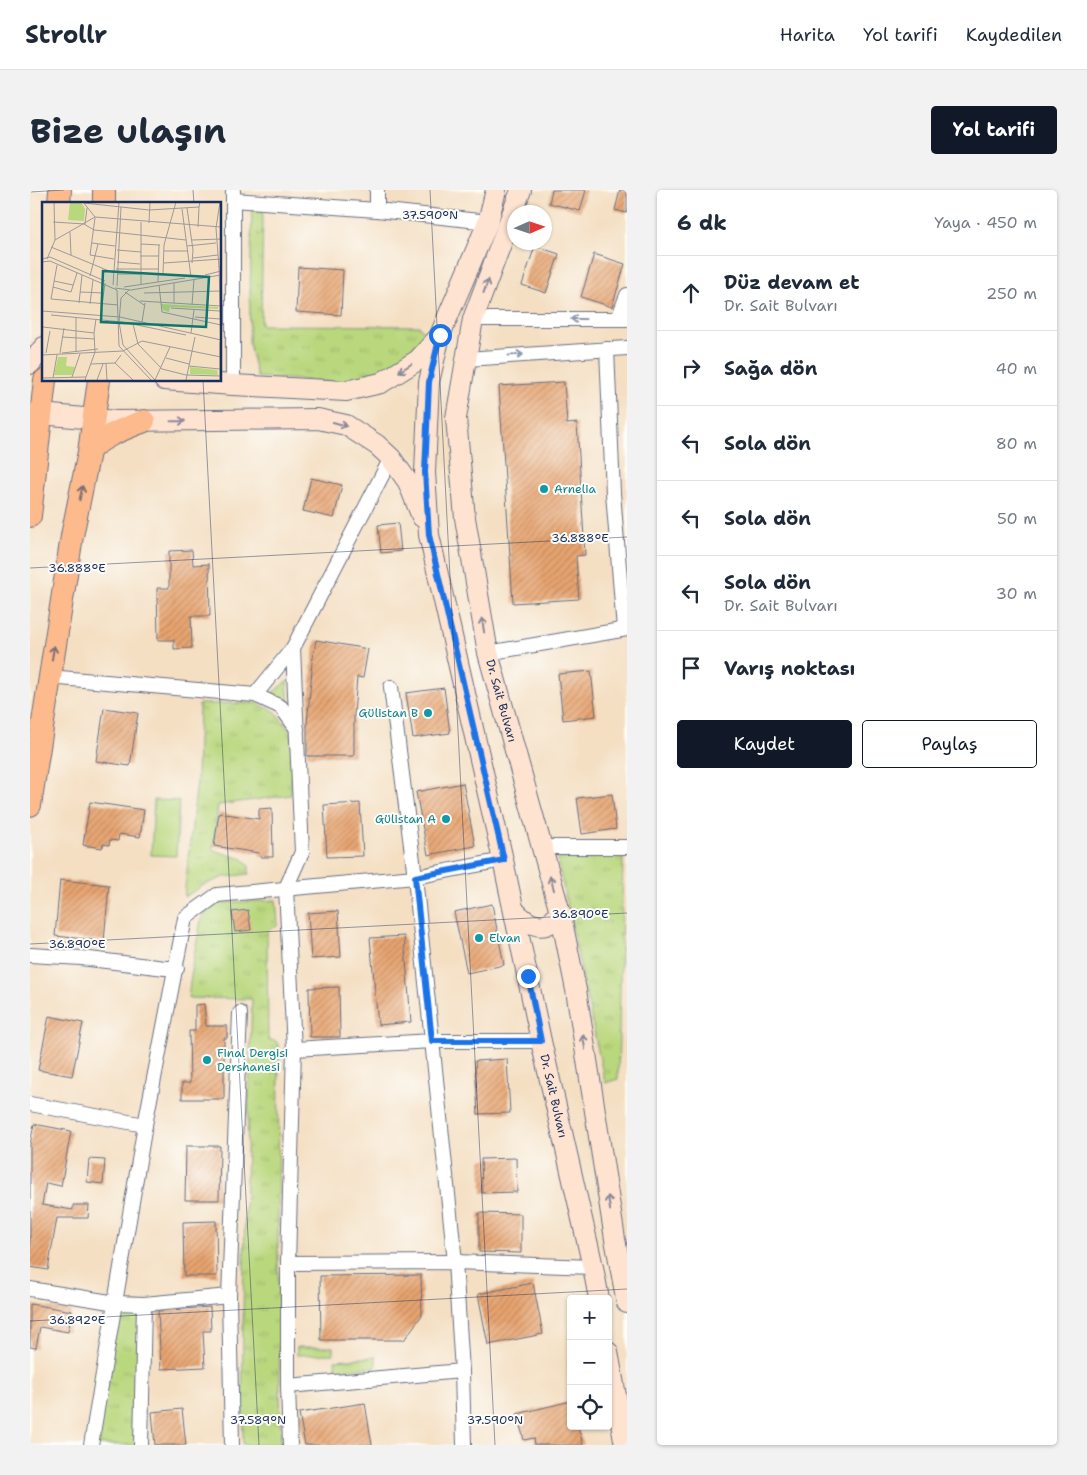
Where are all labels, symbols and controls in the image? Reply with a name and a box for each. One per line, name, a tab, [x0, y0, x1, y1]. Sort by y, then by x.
text: Strollr	[25, 19, 107, 51]
text: Harita	[780, 23, 835, 47]
text: Yol tarifi	[863, 23, 938, 47]
text: Kaydedilen	[966, 23, 1062, 47]
button: Yol tarifi	[931, 106, 1057, 154]
text: Bize ulaşın	[30, 107, 226, 154]
inset map	[42, 202, 221, 381]
north arrow	[507, 205, 552, 250]
text: 37.590°N	[402, 207, 458, 223]
text: 6 dk	[677, 209, 727, 237]
text: Yaya · 450 m	[934, 212, 1037, 233]
text: Düz devam et	[724, 270, 860, 295]
one-way arrow	[482, 278, 491, 294]
icon: ahead	[677, 279, 705, 307]
text: 250 m	[986, 283, 1037, 304]
text: Dr. Sait Bulvarı	[724, 295, 838, 316]
one-way arrow	[571, 314, 587, 324]
route start	[429, 324, 452, 347]
one-way arrow	[507, 351, 523, 360]
icon: right	[677, 354, 705, 382]
text: Sağa dön	[724, 356, 817, 381]
text: 40 m	[995, 358, 1037, 379]
one-way arrow	[398, 363, 412, 373]
one-way arrow	[170, 416, 186, 426]
one-way arrow	[332, 420, 348, 430]
icon: left	[677, 429, 705, 457]
text: Sola dön	[724, 431, 811, 456]
text: 80 m	[996, 433, 1037, 454]
place label: Arnelia	[554, 481, 597, 497]
marker: Arnelia	[538, 483, 550, 495]
one-way arrow	[77, 486, 86, 502]
icon: left	[677, 504, 705, 532]
text: Sola dön	[724, 506, 811, 531]
text: 50 m	[997, 508, 1037, 529]
text: 36.888°E	[551, 530, 609, 546]
text: 36.888°E	[48, 560, 106, 576]
text: Sola dön	[724, 570, 811, 595]
icon: left	[677, 579, 705, 607]
text: 30 m	[996, 583, 1037, 604]
text: Dr. Sait Bulvarı	[724, 595, 838, 616]
one-way arrow	[478, 617, 488, 633]
one-way arrow	[48, 646, 58, 662]
icon: arrive	[677, 654, 705, 682]
text: Varış noktası	[724, 656, 855, 681]
street label: Dr. Sait Bulvarı	[482, 657, 520, 744]
place label: Gülistan B	[359, 705, 418, 721]
marker: Gülistan B	[422, 707, 434, 719]
button: Kaydet	[677, 720, 852, 768]
button: Paylaş	[862, 720, 1037, 768]
place label: Gülistan A	[375, 811, 436, 827]
marker: Gülistan A	[440, 813, 452, 825]
one-way arrow	[546, 876, 556, 892]
text: 36.890°E	[551, 906, 609, 922]
place label: Elvan	[489, 930, 521, 946]
marker: Elvan	[473, 932, 485, 944]
text: 36.890°E	[48, 936, 106, 952]
route end	[517, 965, 540, 988]
one-way arrow	[579, 1035, 589, 1051]
place label: Final Dergisi Dershanesi	[217, 1045, 288, 1075]
street label: Dr. Sait Bulvarı	[536, 1053, 571, 1139]
marker: Final Dergisi Dershanesi	[201, 1054, 213, 1066]
one-way arrow	[604, 1195, 614, 1211]
map controls	[567, 1295, 612, 1430]
button: +	[567, 1295, 612, 1340]
text: 36.892°E	[49, 1312, 105, 1328]
button: −	[567, 1340, 612, 1385]
button: locate	[567, 1385, 612, 1430]
text: 37.589°N	[230, 1412, 286, 1428]
text: 37.590°N	[467, 1412, 523, 1428]

